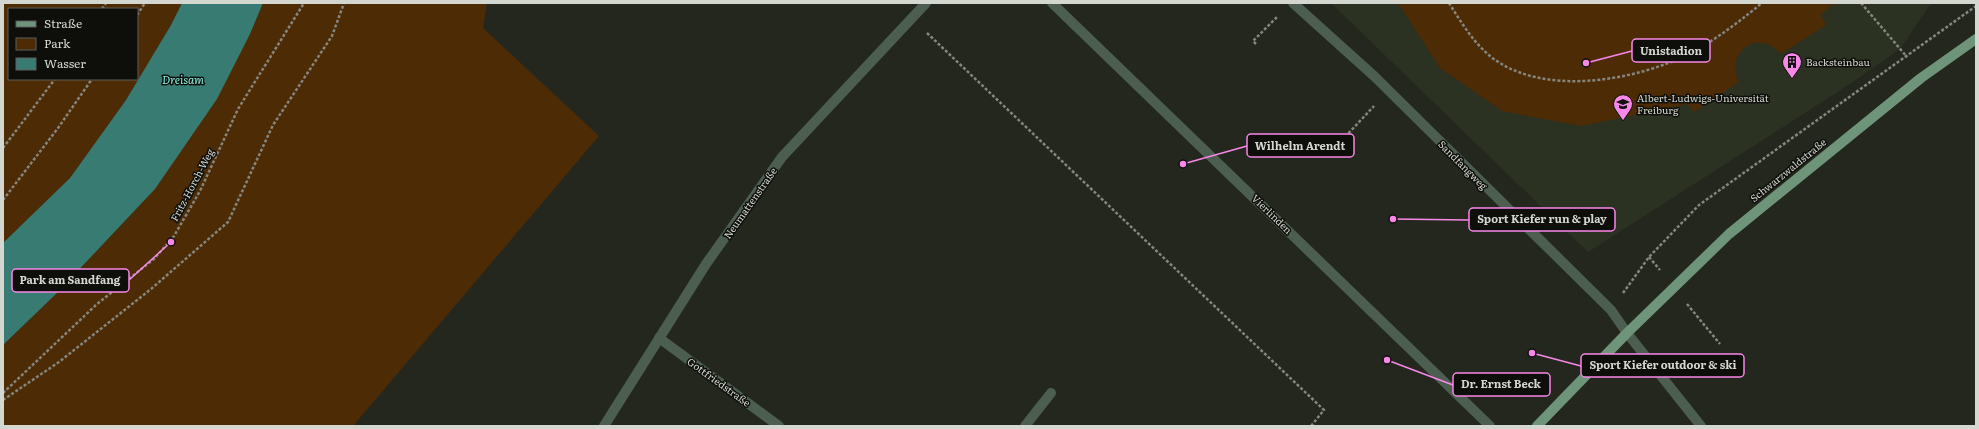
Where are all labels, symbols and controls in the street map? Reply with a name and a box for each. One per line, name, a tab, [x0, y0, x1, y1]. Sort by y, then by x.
legend	[8, 8, 138, 80]
text: Straße	[44, 14, 82, 32]
text: Park	[44, 34, 71, 52]
callout: Unistadion	[1632, 39, 1710, 62]
text: Unistadion	[1640, 42, 1702, 58]
building icon: Backsteinbau	[1781, 51, 1803, 79]
text: Wasser	[44, 54, 86, 72]
place label: Backsteinbau	[1806, 54, 1870, 69]
water label: Dreisam	[162, 71, 204, 87]
place label: Albert-Ludwigs-Universität Freiburg	[1637, 90, 1769, 117]
school or university icon: Albert-Ludwigs-Universität Freiburg	[1612, 93, 1634, 121]
callout: Wilhelm Arendt	[1247, 134, 1354, 157]
street label: Schwarzwaldstraße	[1746, 134, 1829, 205]
text: Wilhelm Arendt	[1255, 137, 1345, 153]
street label: Sandfangweg	[1435, 137, 1492, 193]
street label: Fritz-Horch-Weg	[166, 145, 217, 224]
street label: Neumattenstraße	[719, 164, 780, 241]
street label: Vierlinden	[1249, 190, 1296, 237]
callout: Sport Kiefer run & play	[1469, 208, 1615, 231]
text: Sport Kiefer run & play	[1477, 210, 1607, 226]
callout: Park am Sandfang	[12, 269, 129, 292]
text: Park am Sandfang	[19, 271, 121, 287]
street label: Gottfriedstraße	[685, 354, 754, 410]
callout: Sport Kiefer outdoor & ski	[1581, 354, 1744, 377]
text: Sport Kiefer outdoor & ski	[1589, 356, 1737, 372]
callout: Dr. Ernst Beck	[1453, 373, 1550, 396]
text: Dr. Ernst Beck	[1461, 375, 1542, 391]

